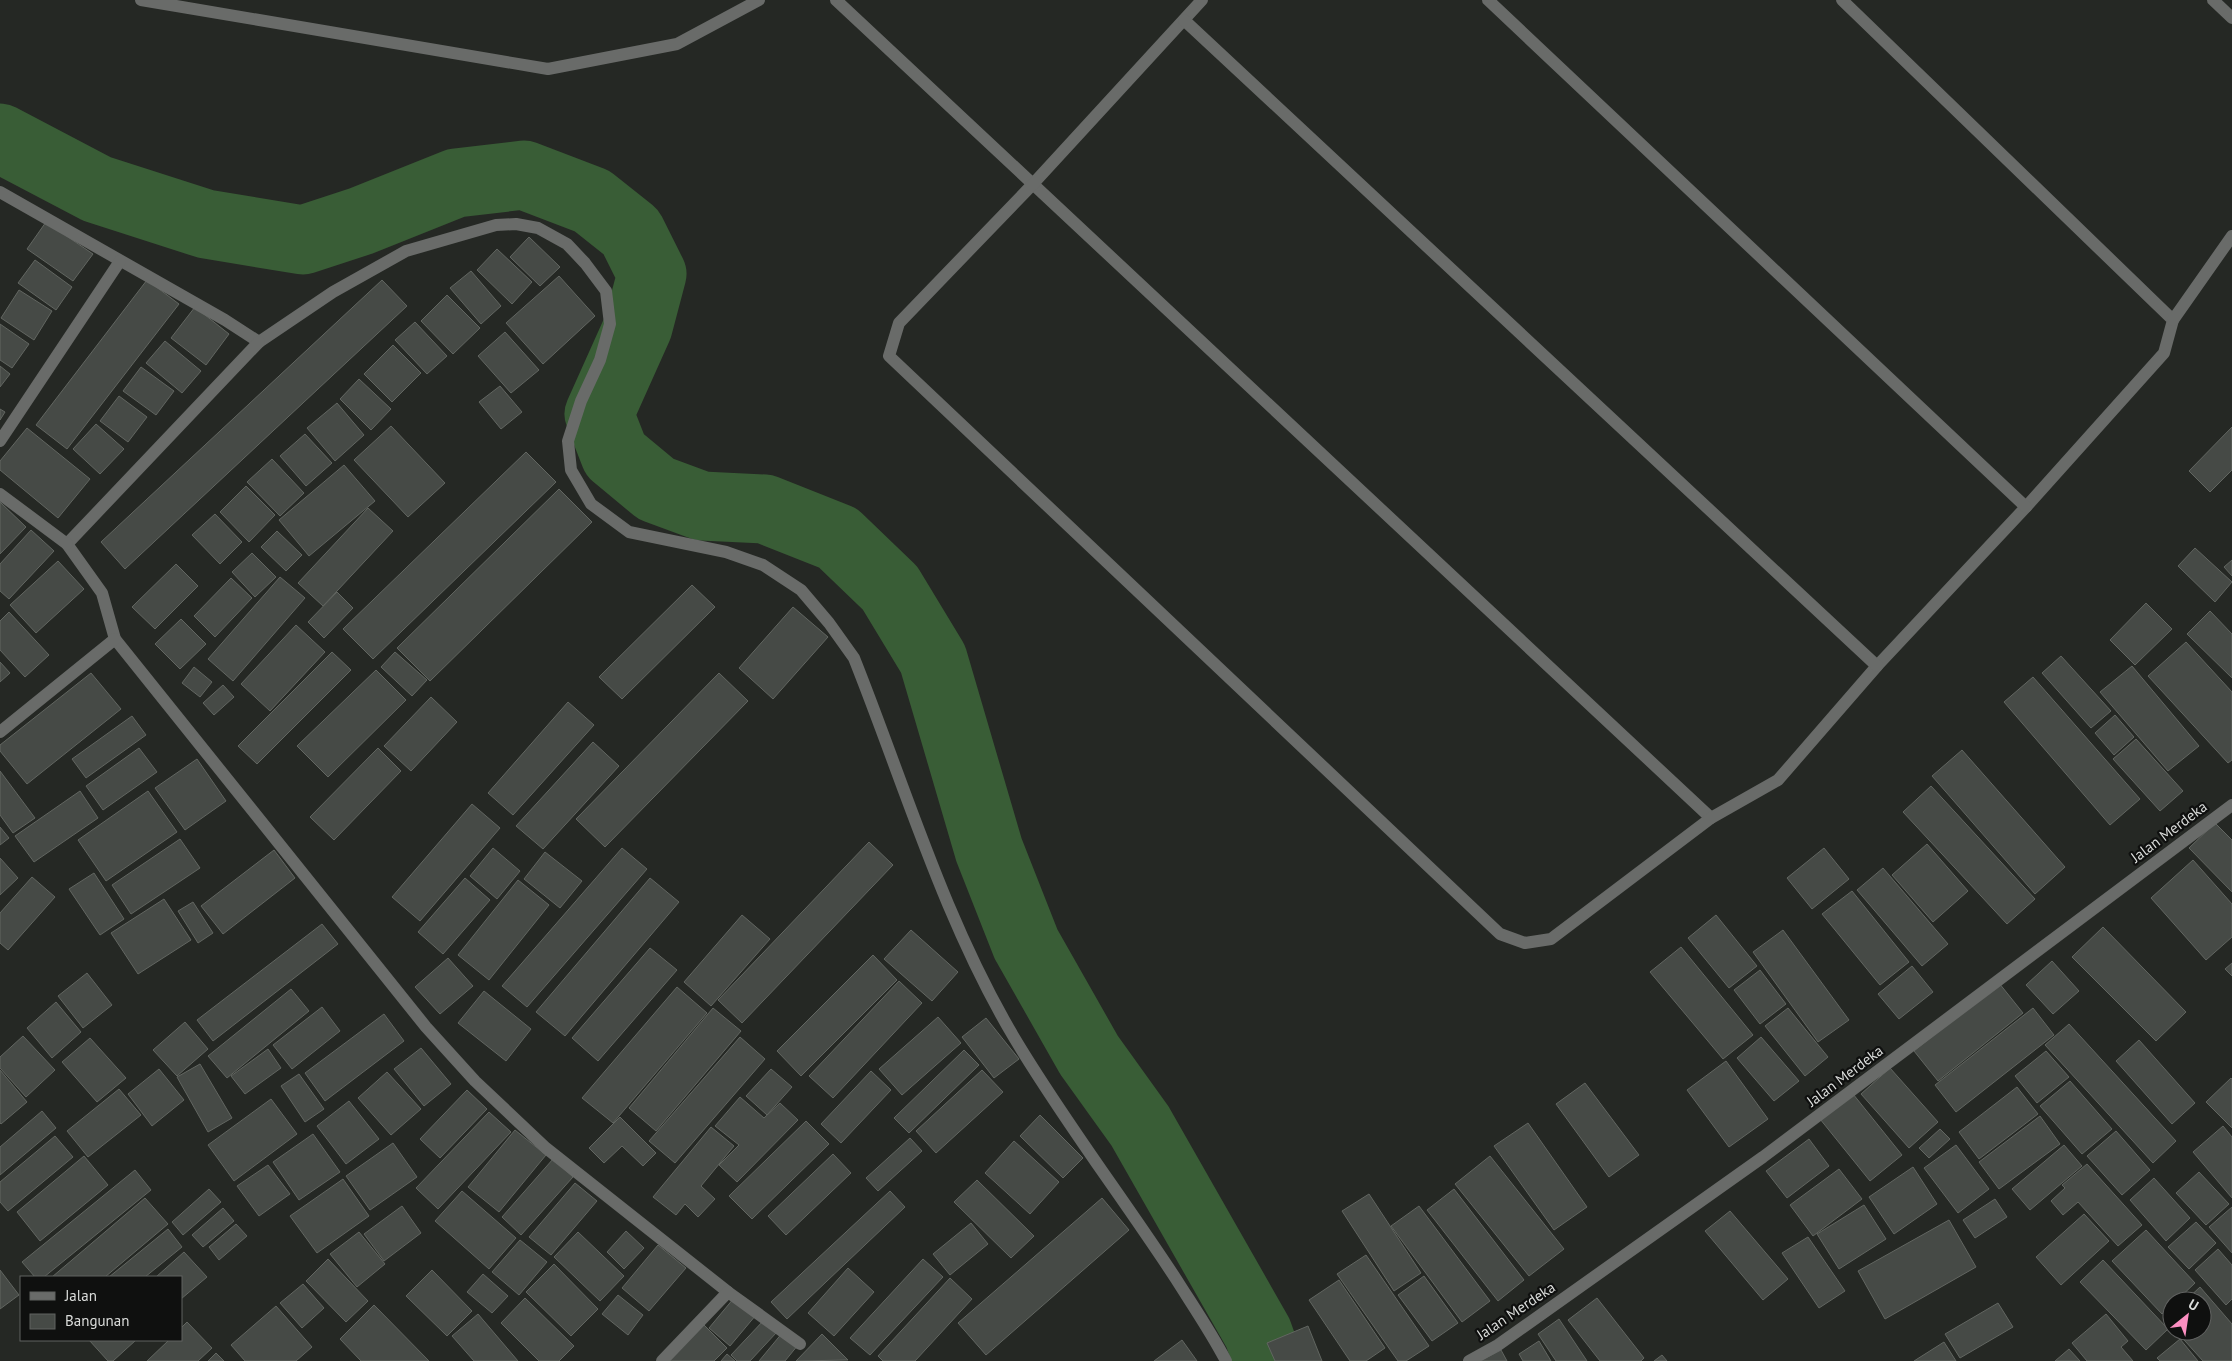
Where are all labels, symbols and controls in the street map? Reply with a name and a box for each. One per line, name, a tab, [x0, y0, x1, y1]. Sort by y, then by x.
street label: Jalan Merdeka	[2126, 797, 2211, 867]
street label: Jalan Merdeka	[1802, 1041, 1887, 1111]
legend	[20, 1276, 182, 1341]
street label: Jalan Merdeka	[1472, 1277, 1559, 1344]
text: Jalan	[64, 1286, 97, 1305]
north arrow	[2162, 1291, 2212, 1341]
text: U	[2185, 1295, 2202, 1315]
text: Bangunan	[65, 1311, 129, 1330]

